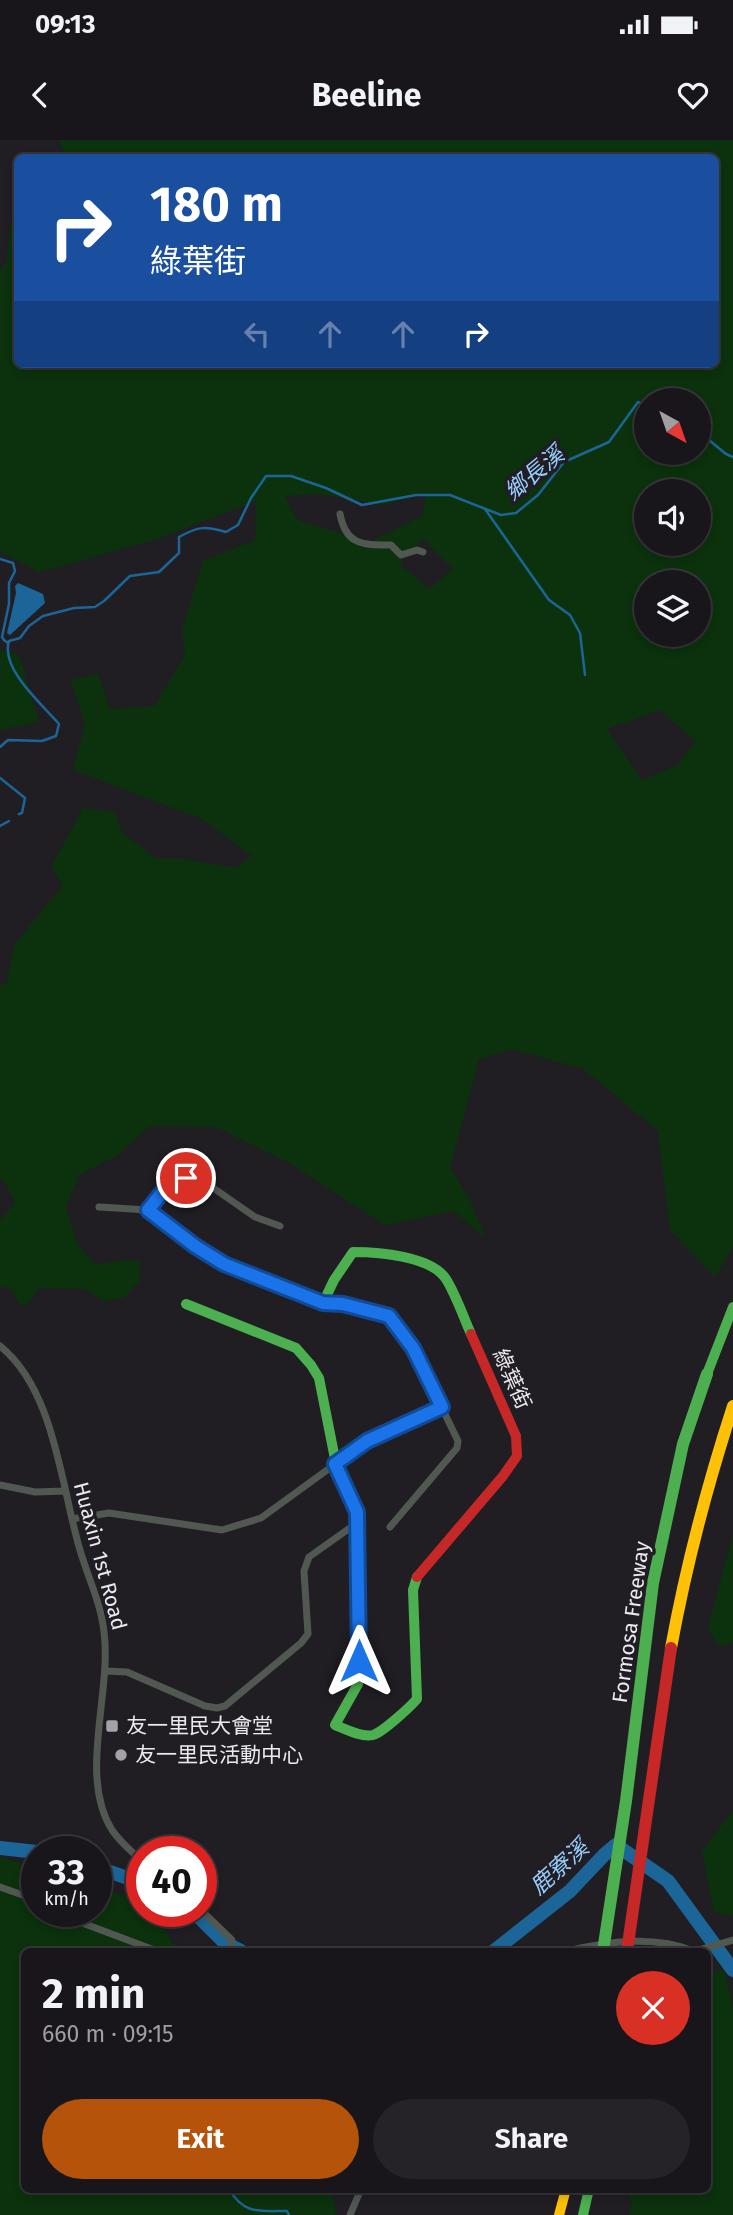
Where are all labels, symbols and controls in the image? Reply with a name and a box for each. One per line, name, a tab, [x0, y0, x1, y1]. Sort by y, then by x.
text: 09:13	[35, 9, 95, 40]
icon: back	[21, 76, 59, 114]
text: Beeline	[312, 76, 421, 114]
icon: heart	[674, 76, 712, 114]
text: 180 m	[150, 175, 283, 234]
icon: right	[35, 182, 126, 273]
text: 綠葉街	[150, 242, 246, 280]
icon: left	[238, 315, 276, 353]
icon: ahead	[311, 315, 349, 353]
icon: ahead	[384, 315, 422, 353]
icon: right	[457, 315, 495, 353]
north arrow	[634, 388, 710, 466]
map controls	[634, 388, 711, 647]
water label: 鄉長溪	[499, 438, 572, 506]
button: sound	[634, 479, 711, 556]
button: layers	[634, 570, 711, 647]
pin	[156, 1148, 216, 1208]
icon: arrive	[167, 1159, 205, 1197]
street label: 綠葉街	[487, 1345, 537, 1413]
street label: Huaxin 1st Road	[68, 1479, 132, 1633]
street label: Formosa Freeway	[607, 1539, 655, 1705]
position arrow	[322, 1624, 396, 1698]
place label: 友一里民大會堂	[126, 1713, 273, 1739]
marker: 友一里民大會堂	[104, 1718, 120, 1734]
place label: 友一里民活動中心	[135, 1742, 303, 1768]
marker: 友一里民活動中心	[113, 1747, 129, 1763]
water label: 鹿寮溪	[524, 1832, 596, 1900]
speed limit sign: 40	[126, 1836, 217, 1927]
text: 33	[48, 1851, 85, 1893]
text: km/h	[44, 1888, 89, 1910]
text: 2 min	[42, 1969, 145, 2019]
button: close	[616, 1971, 690, 2045]
text: 660 m · 09:15	[42, 2020, 174, 2048]
button: Exit	[42, 2099, 359, 2179]
button: Share	[373, 2099, 690, 2179]

